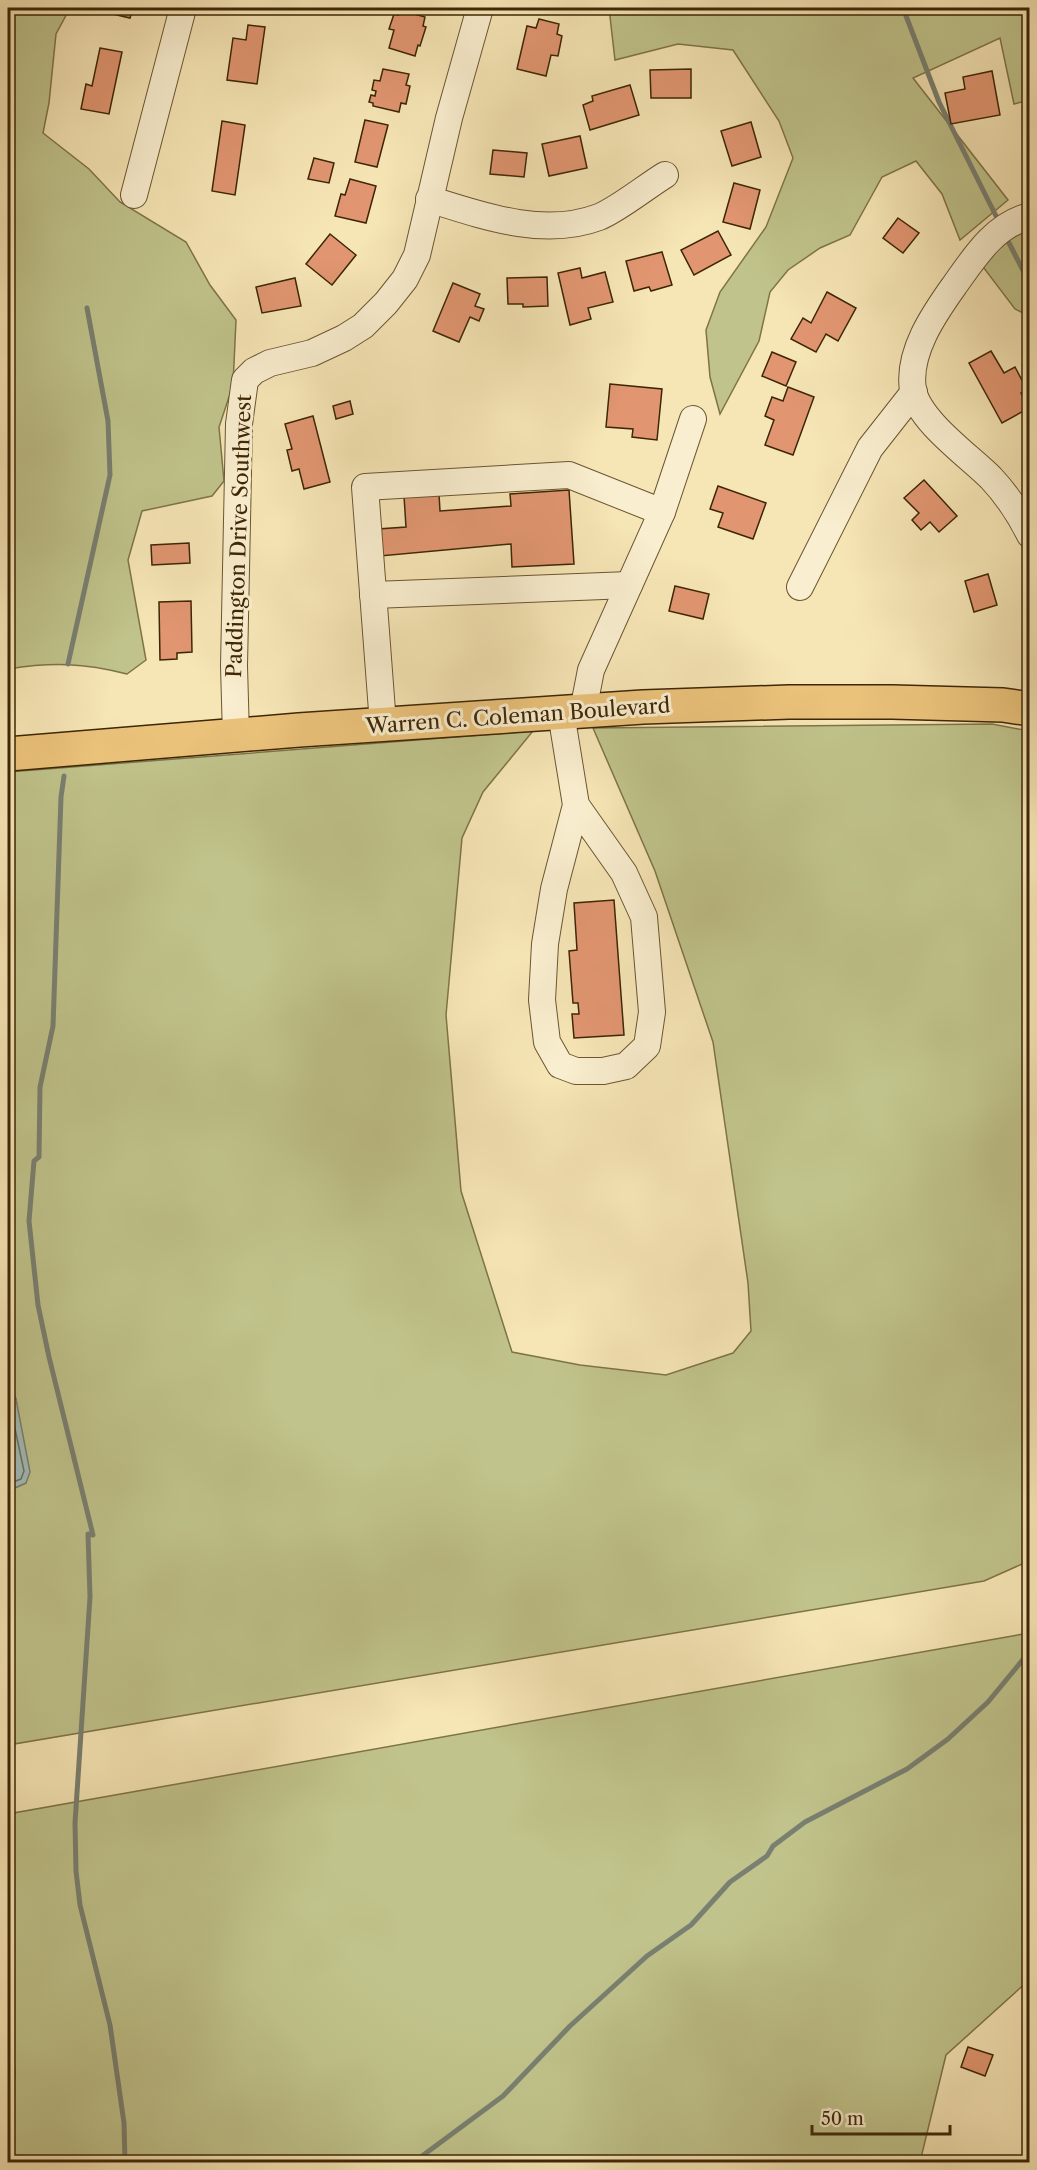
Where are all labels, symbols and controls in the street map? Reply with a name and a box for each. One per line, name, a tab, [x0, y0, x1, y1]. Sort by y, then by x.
street label: Paddington Drive Southwest	[221, 393, 256, 678]
street label: Warren C. Coleman Boulevard	[364, 692, 671, 739]
scale bar	[812, 2098, 950, 2136]
text: 50 m	[821, 2108, 864, 2130]

